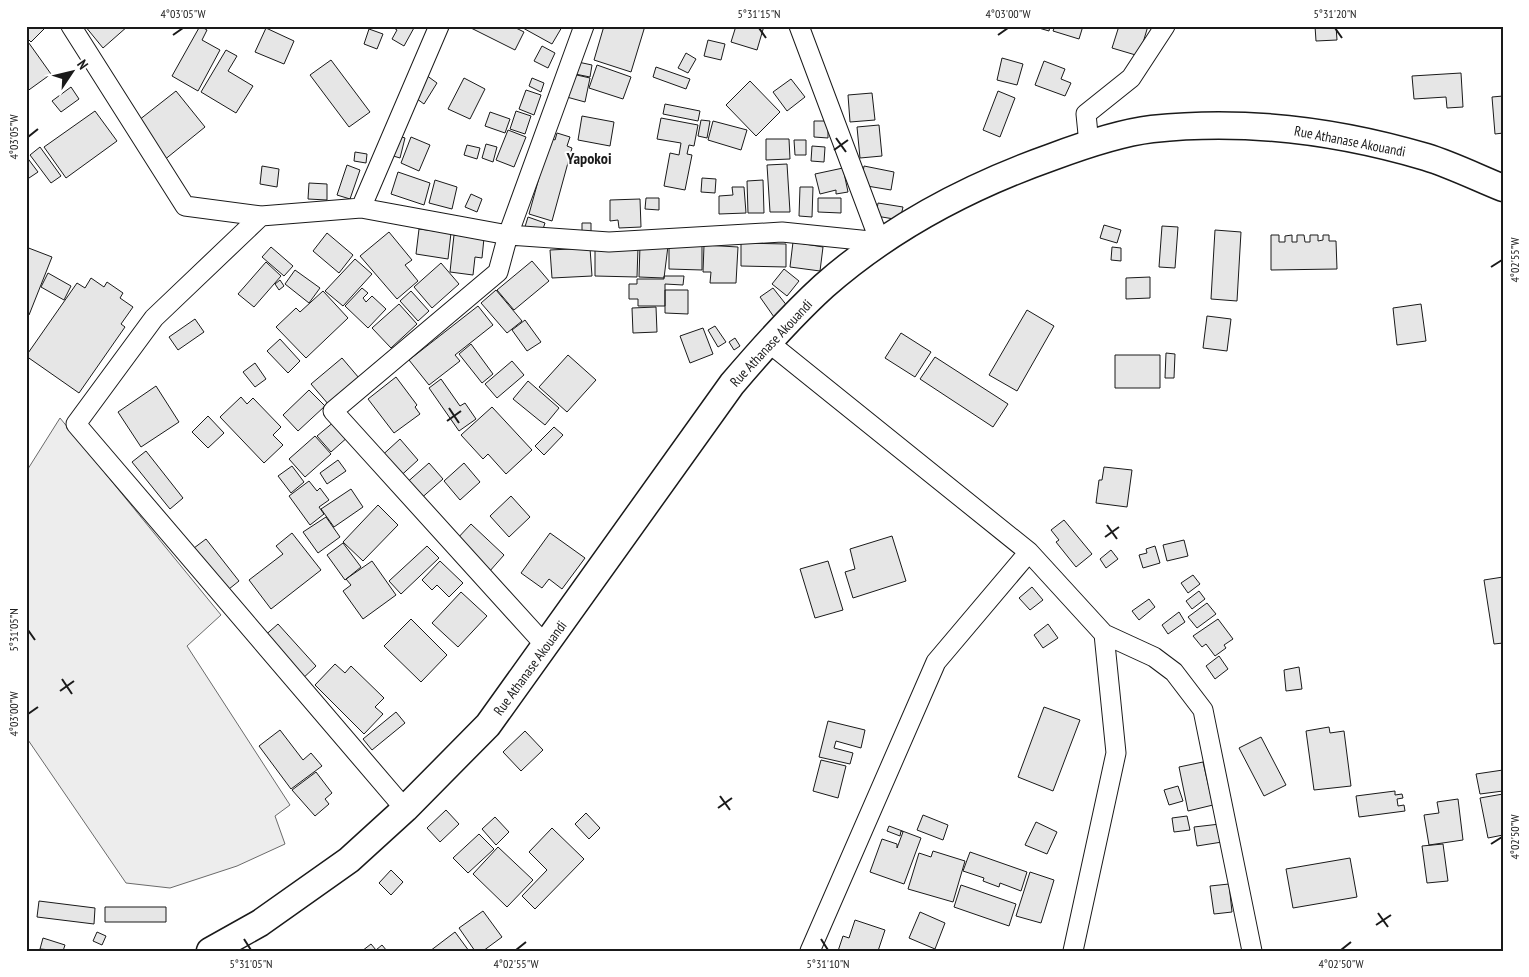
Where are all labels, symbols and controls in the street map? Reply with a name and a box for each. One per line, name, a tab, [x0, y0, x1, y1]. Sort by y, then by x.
text: 4°03'05"W	[160, 6, 206, 21]
text: 5°31'15"N	[737, 6, 781, 21]
text: 4°03'00"W	[985, 6, 1031, 21]
text: 5°31'20"N	[1313, 6, 1357, 21]
north arrow	[48, 48, 98, 98]
text: N	[73, 56, 92, 73]
text: 4°03'05"W	[6, 114, 21, 160]
street label: Rue Athanase Akouandi	[1293, 121, 1407, 161]
district label: Yapokoi	[565, 148, 612, 168]
text: 4°02'55"W	[1507, 237, 1522, 283]
street label: Rue Athanase Akouandi	[726, 296, 816, 390]
text: 5°31'05"N	[6, 608, 21, 652]
street label: Rue Athanase Akouandi	[490, 617, 570, 719]
text: 4°03'00"W	[6, 691, 21, 737]
text: 4°02'50"W	[1507, 814, 1522, 860]
text: 5°31'05"N	[229, 956, 273, 971]
text: 4°02'55"W	[493, 956, 539, 971]
text: 5°31'10"N	[806, 956, 850, 971]
text: 4°02'50"W	[1318, 956, 1364, 971]

